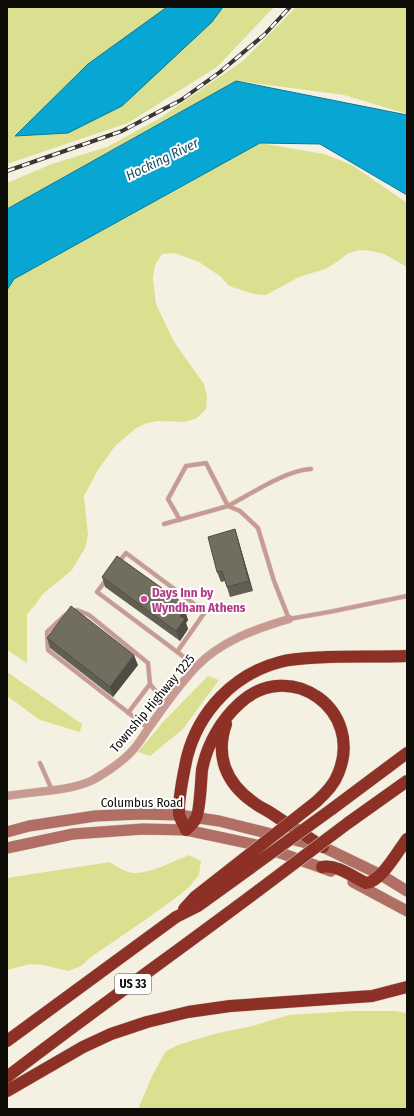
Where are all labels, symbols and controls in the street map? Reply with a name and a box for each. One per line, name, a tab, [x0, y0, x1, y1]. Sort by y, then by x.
water label: Hocking River	[123, 134, 202, 184]
place label: Days Inn by Wyndham Athens	[152, 585, 246, 615]
marker: Days Inn by Wyndham Athens	[139, 594, 149, 604]
street label: Township Highway 1225	[107, 651, 198, 755]
street label: Columbus Road	[101, 795, 183, 810]
road number: US 33	[115, 974, 151, 994]

